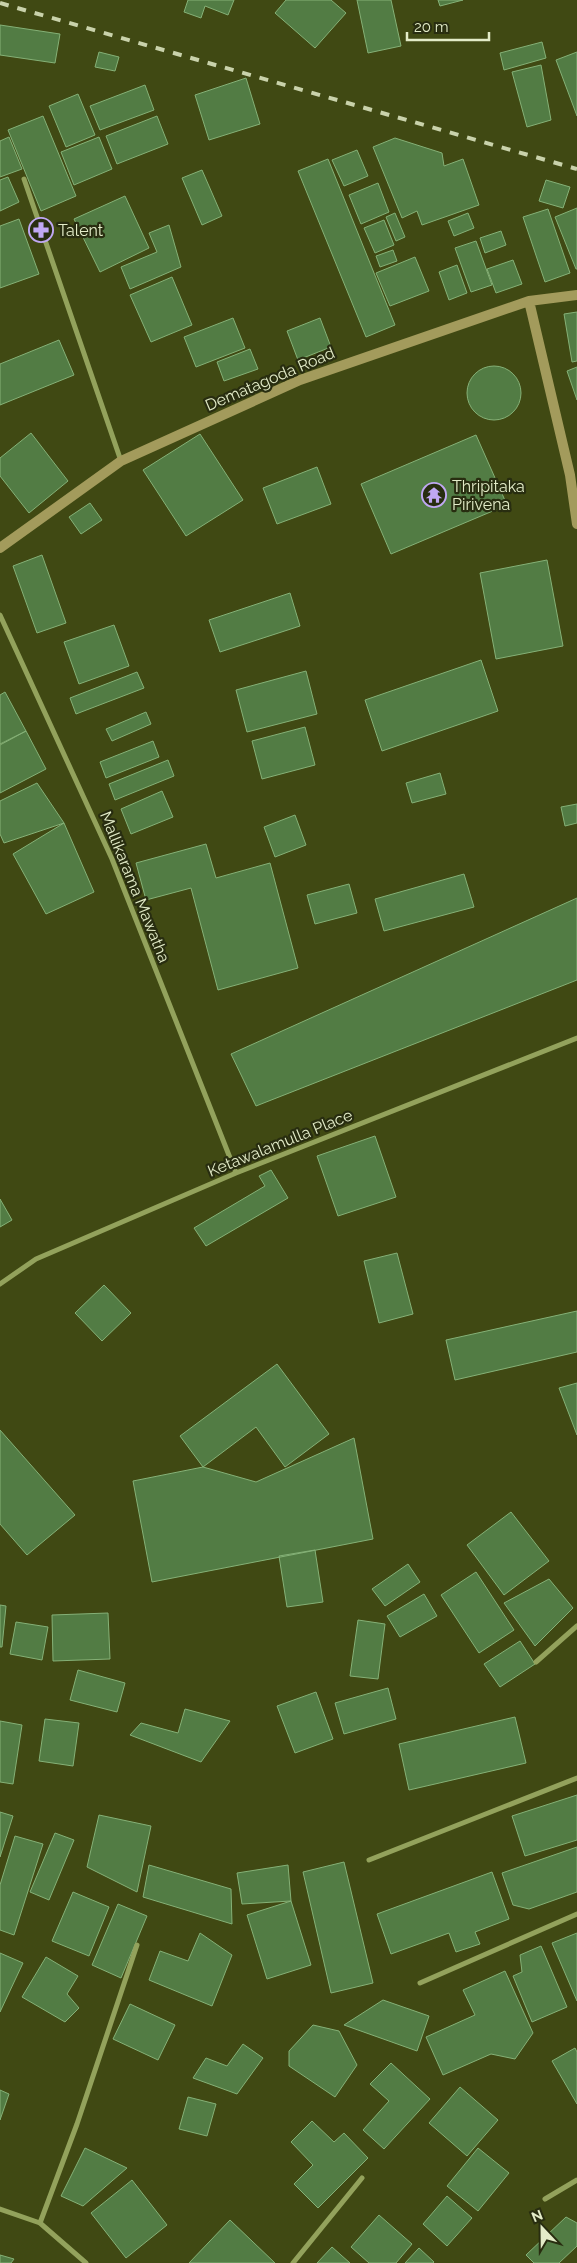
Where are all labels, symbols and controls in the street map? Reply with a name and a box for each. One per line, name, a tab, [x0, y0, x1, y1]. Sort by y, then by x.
scale bar	[407, 10, 490, 42]
text: 20 m	[414, 18, 449, 36]
pharmacy icon: Talent	[28, 217, 54, 243]
place label: Talent	[58, 221, 104, 240]
street label: Dematagoda Road	[202, 343, 338, 415]
place label: Thripitaka Pirivena	[452, 477, 525, 514]
temple icon: Thripitaka Pirivena	[421, 482, 447, 508]
street label: Mallikarama Mawatha	[96, 809, 174, 965]
street label: Ketawalamulla Place	[205, 1105, 355, 1181]
north arrow	[517, 2203, 567, 2253]
text: N	[529, 2207, 545, 2225]

